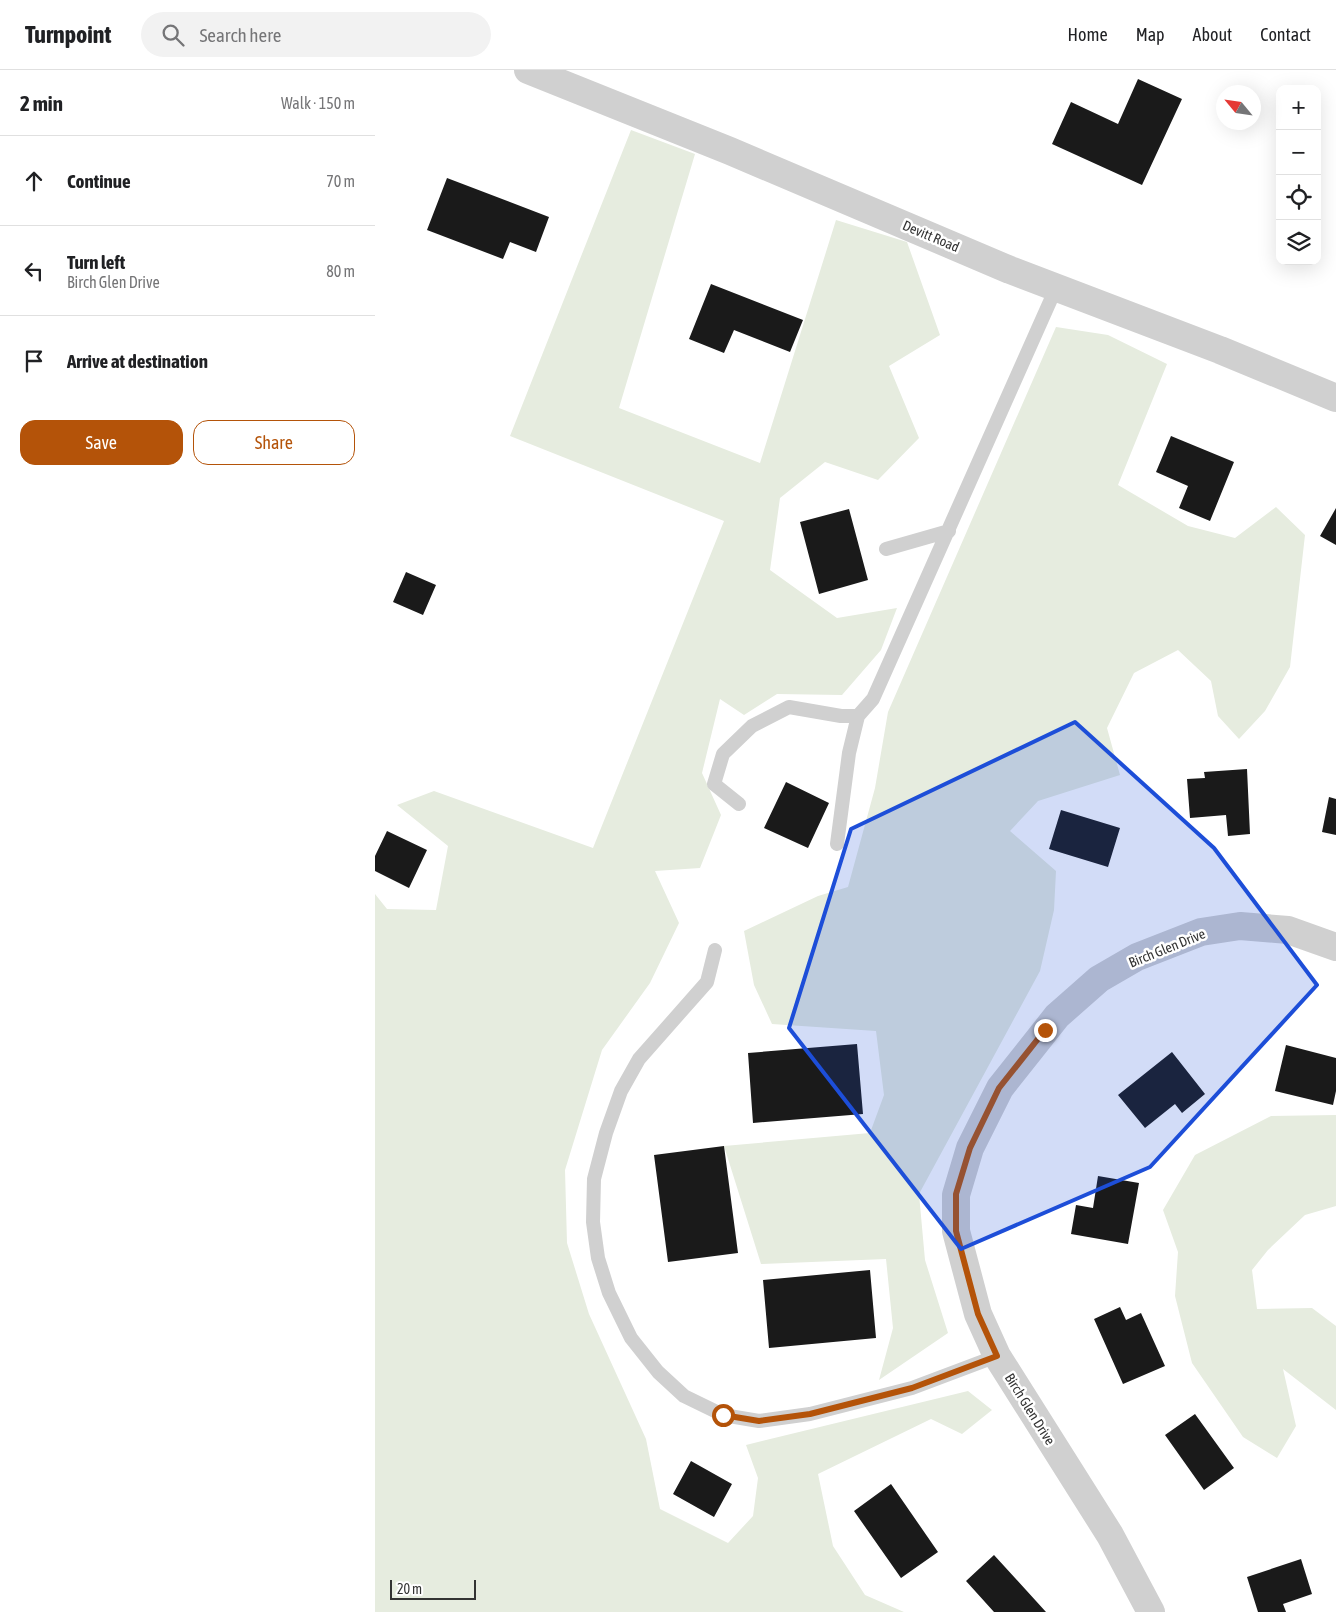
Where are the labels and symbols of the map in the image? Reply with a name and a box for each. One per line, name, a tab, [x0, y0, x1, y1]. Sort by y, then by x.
north arrow	[1216, 85, 1261, 130]
street label: Devitt Road	[900, 217, 962, 255]
street label: Birch Glen Drive	[1126, 925, 1208, 971]
route end	[1034, 1019, 1057, 1042]
street label: Birch Glen Drive	[1002, 1370, 1058, 1448]
route start	[712, 1404, 735, 1427]
scale bar	[390, 1577, 476, 1600]

